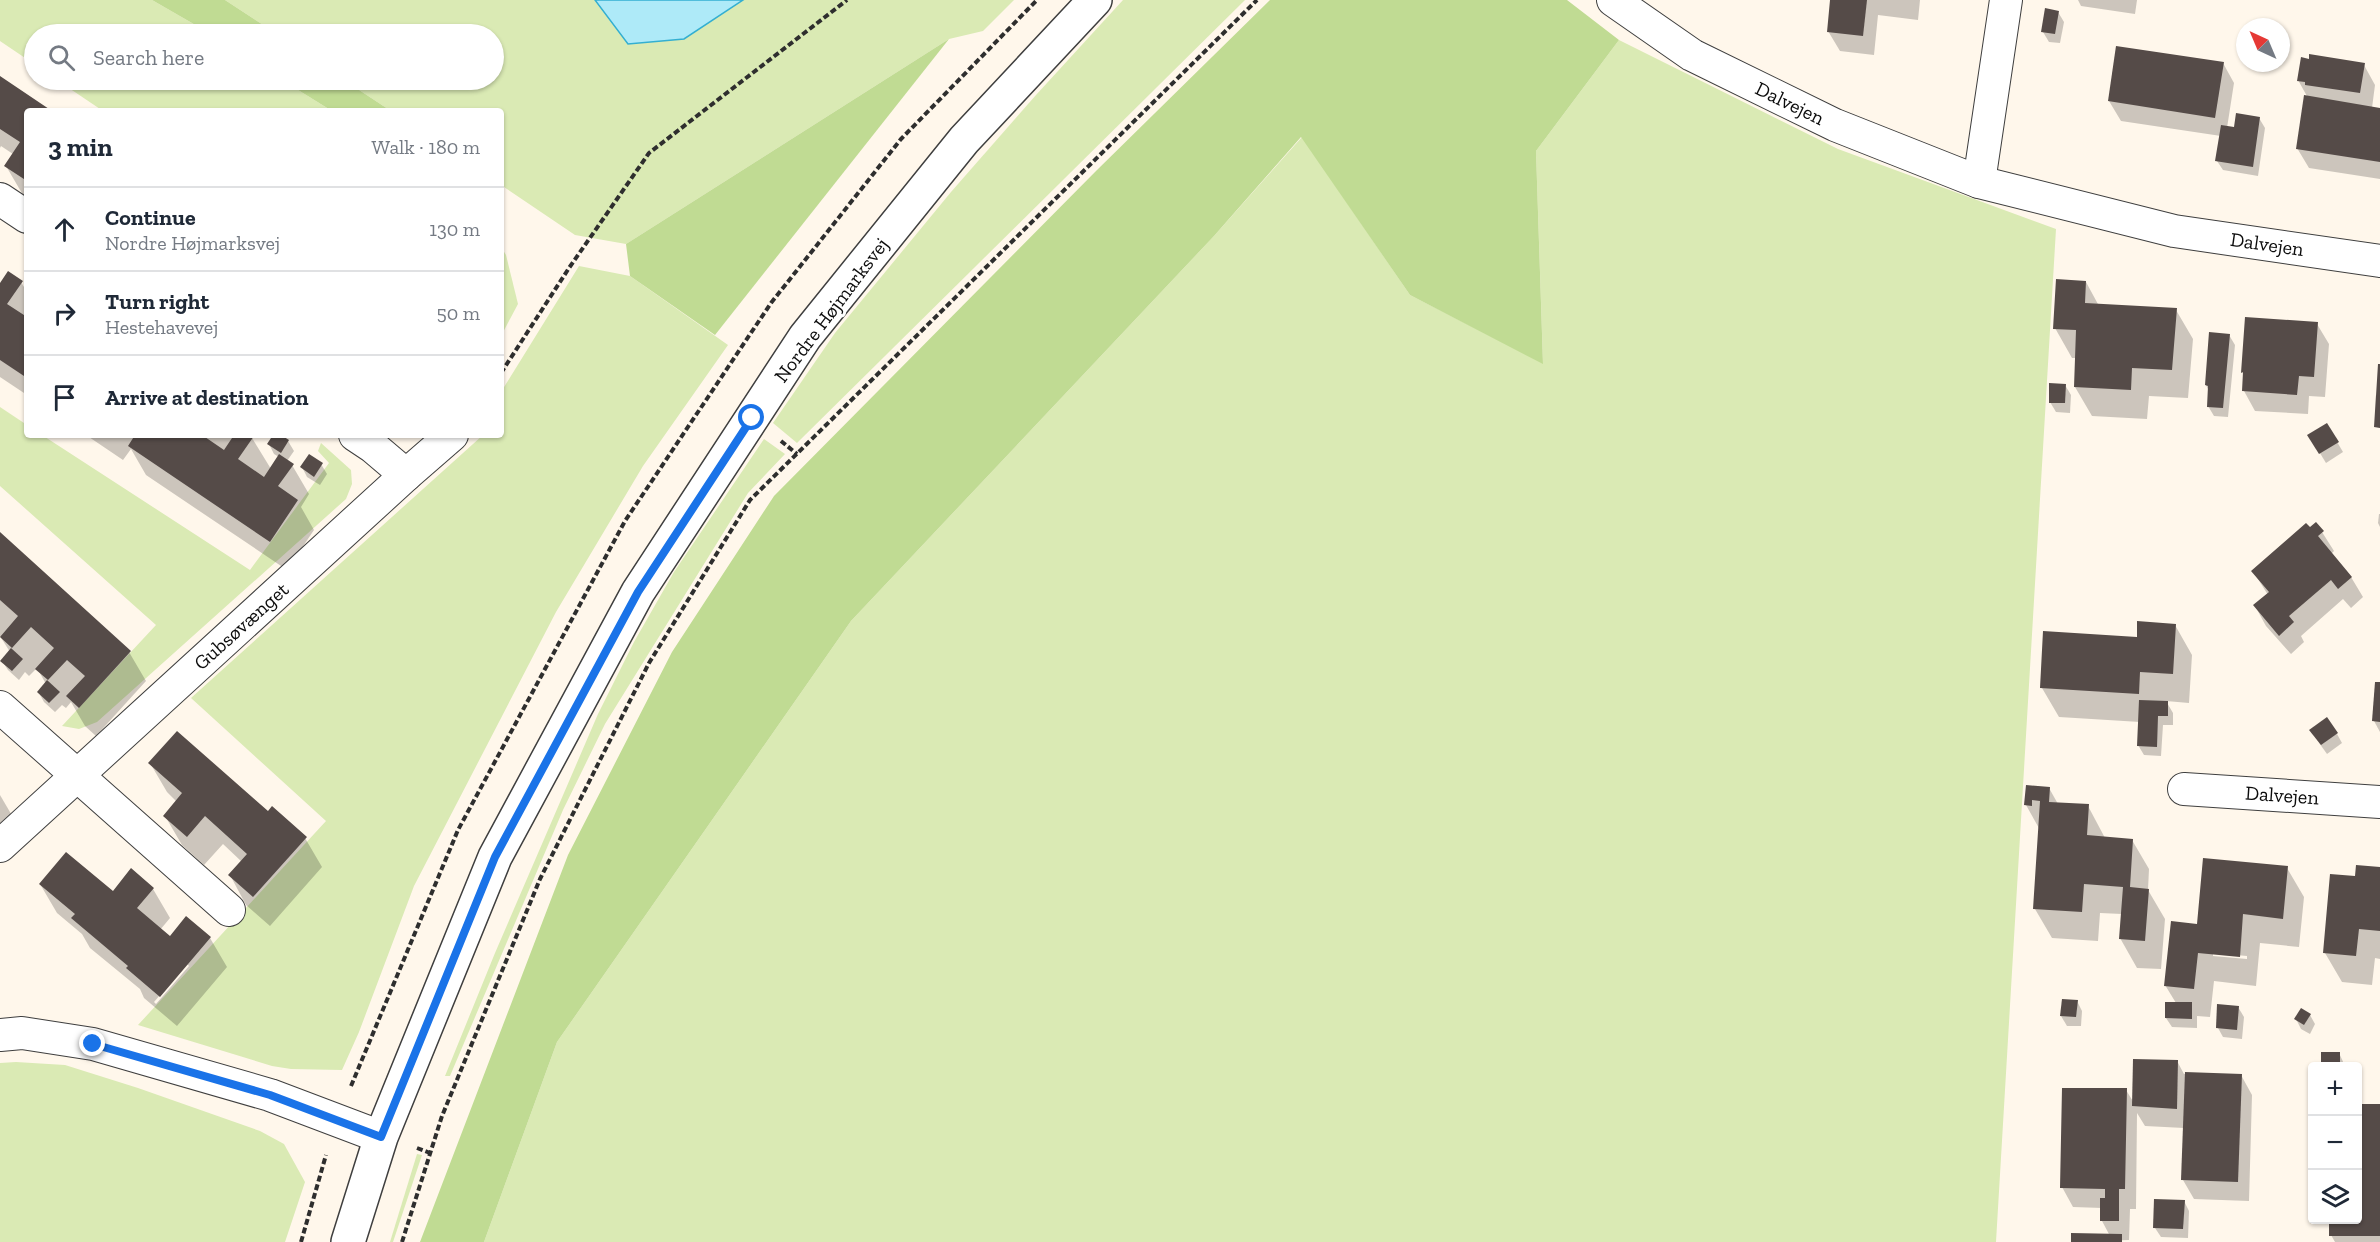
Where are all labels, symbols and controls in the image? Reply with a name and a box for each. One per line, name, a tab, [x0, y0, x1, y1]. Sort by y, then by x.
north arrow	[2236, 18, 2290, 72]
search box	[24, 24, 504, 90]
icon: search	[45, 41, 78, 74]
text: Search here	[93, 44, 204, 71]
street label: Dalvejen	[1752, 76, 1829, 130]
text: 3 min	[48, 131, 113, 163]
text: Walk · 180 m	[372, 135, 480, 159]
text: Continue	[105, 204, 196, 231]
icon: ahead	[48, 213, 81, 246]
text: 130 m	[429, 217, 480, 241]
street label: Dalvejen	[2229, 227, 2306, 261]
text: Nordre Højmarksvej	[105, 231, 280, 255]
street label: Nordre Højmarksvej	[769, 233, 893, 387]
text: Turn right	[105, 288, 209, 315]
icon: right	[48, 297, 81, 330]
text: 50 m	[436, 301, 480, 325]
text: Hestehavevej	[105, 315, 218, 339]
icon: arrive	[48, 381, 81, 414]
text: Arrive at destination	[105, 384, 308, 411]
route start	[738, 404, 764, 430]
street label: Gubsøvænget	[189, 577, 294, 675]
street label: Dalvejen	[2244, 780, 2320, 810]
route end	[79, 1030, 105, 1056]
map controls	[2308, 1062, 2362, 1224]
button: +	[2308, 1062, 2362, 1116]
button: −	[2308, 1116, 2362, 1170]
button: layers	[2308, 1170, 2362, 1224]

